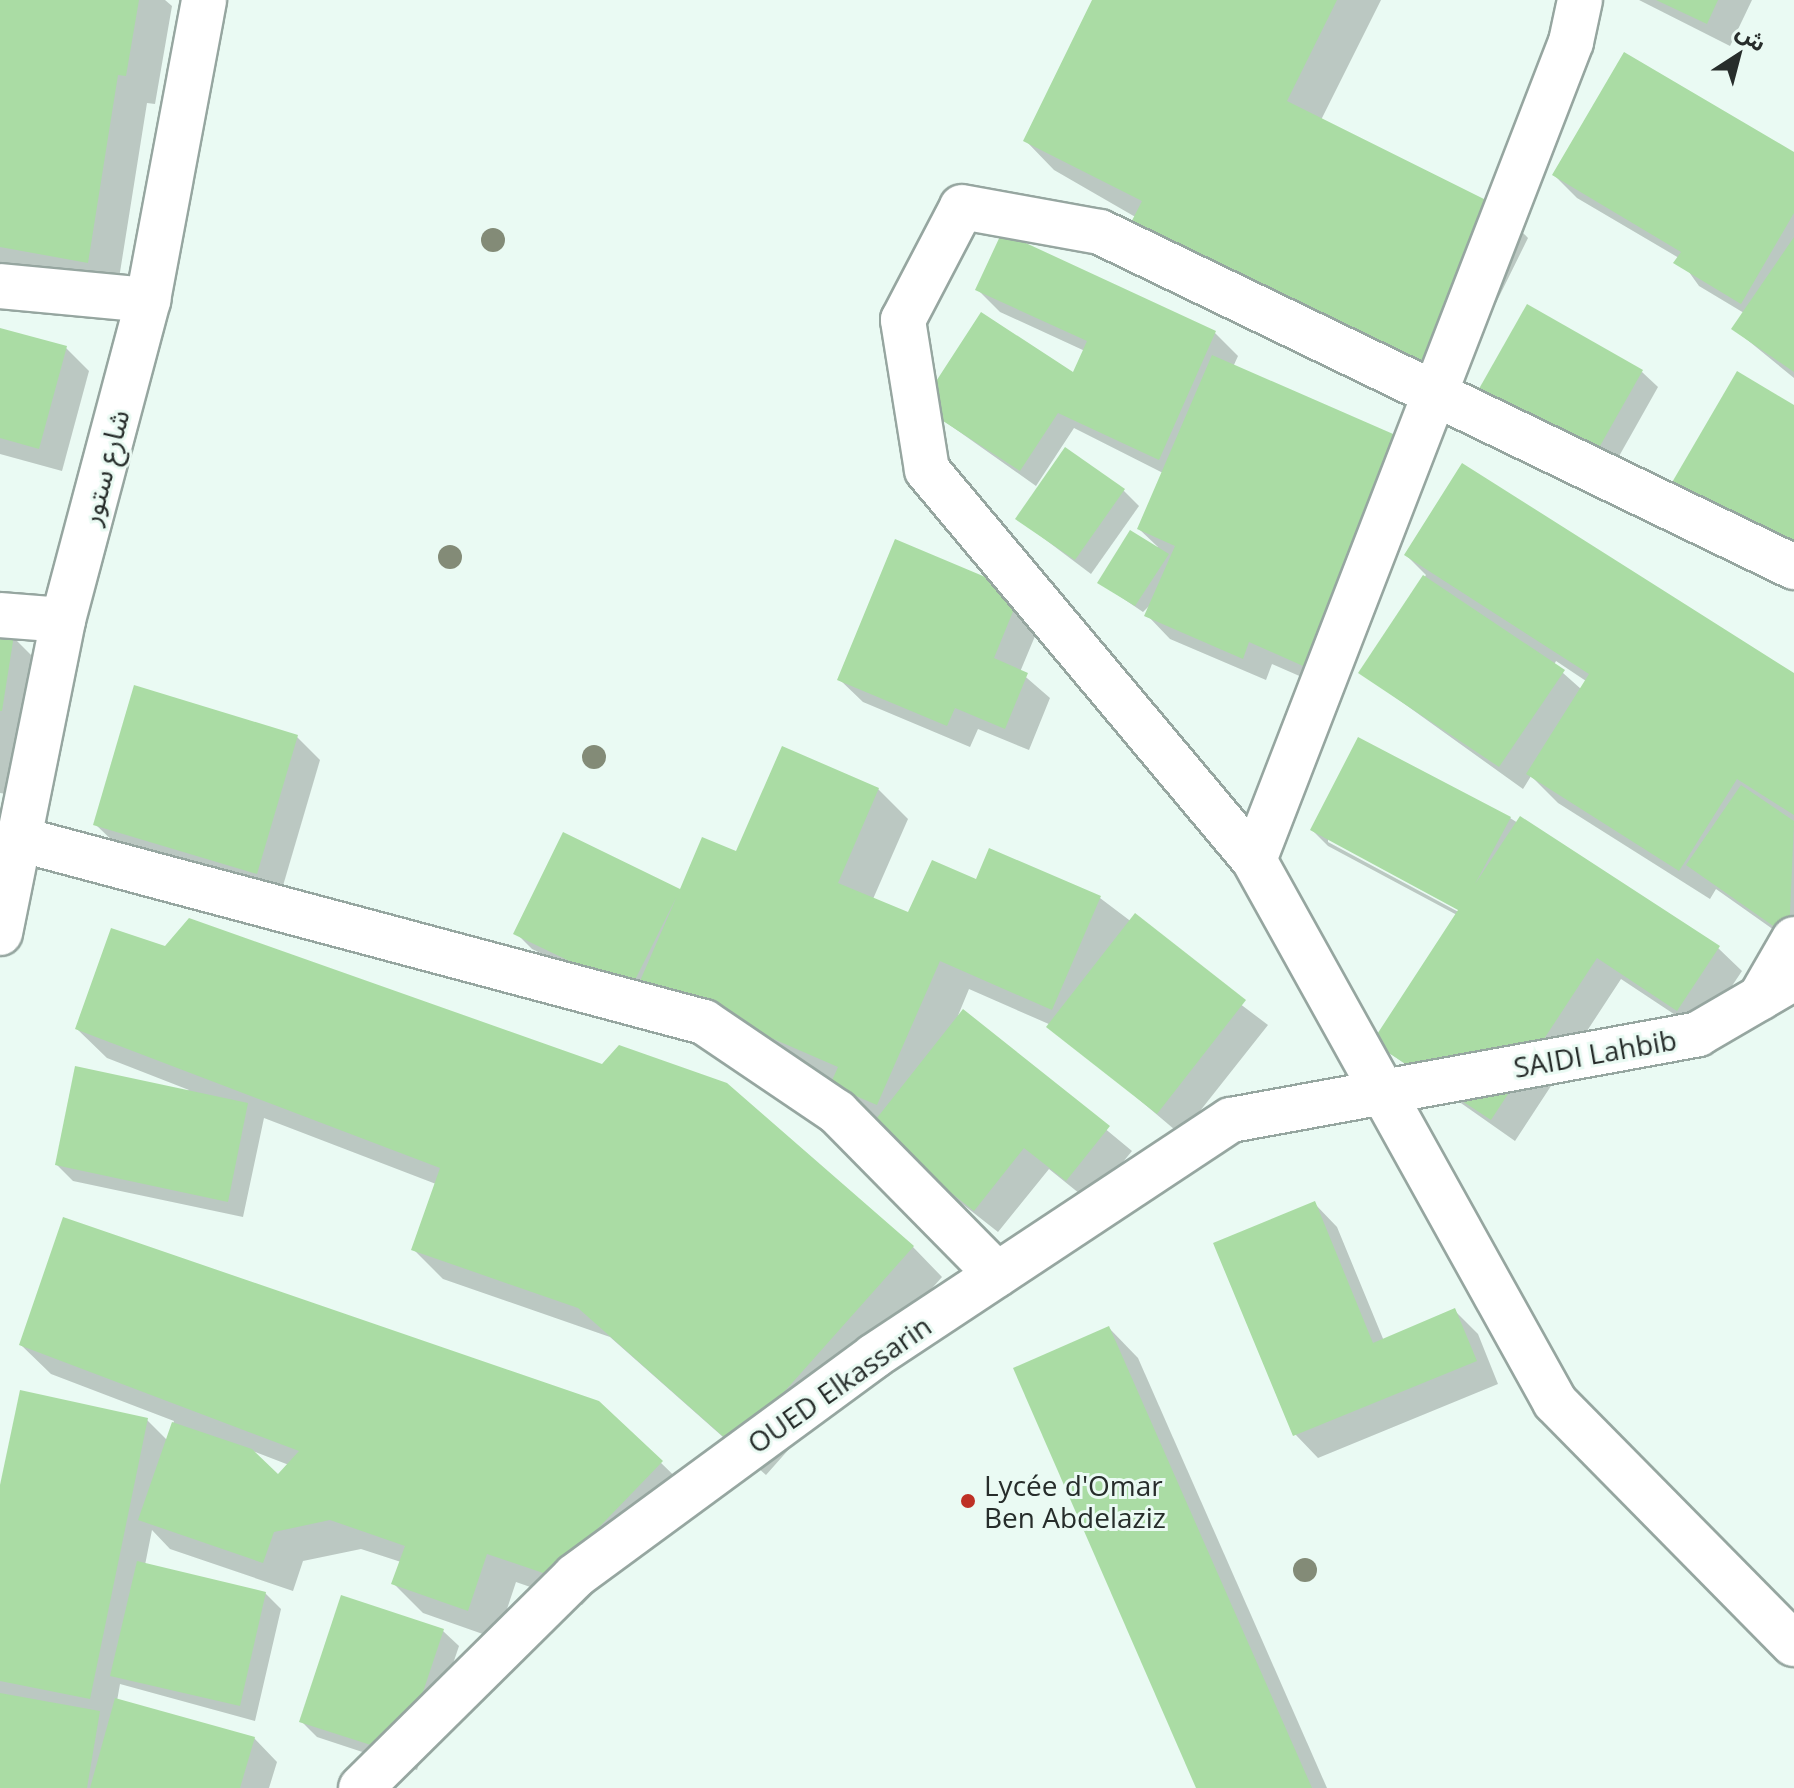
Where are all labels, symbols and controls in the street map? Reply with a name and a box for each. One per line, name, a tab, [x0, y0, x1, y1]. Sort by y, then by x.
north arrow	[1698, 16, 1778, 96]
text: ش	[1731, 16, 1773, 58]
street label: شارع ستور	[73, 406, 135, 528]
street label: SAIDI Lahbib	[1511, 1022, 1679, 1084]
street label: OUED Elkassarin	[741, 1308, 937, 1460]
place label: Lycée d'Omar Ben Abdelaziz	[984, 1468, 1166, 1534]
marker: Lycée d'Omar Ben Abdelaziz	[959, 1492, 977, 1510]

